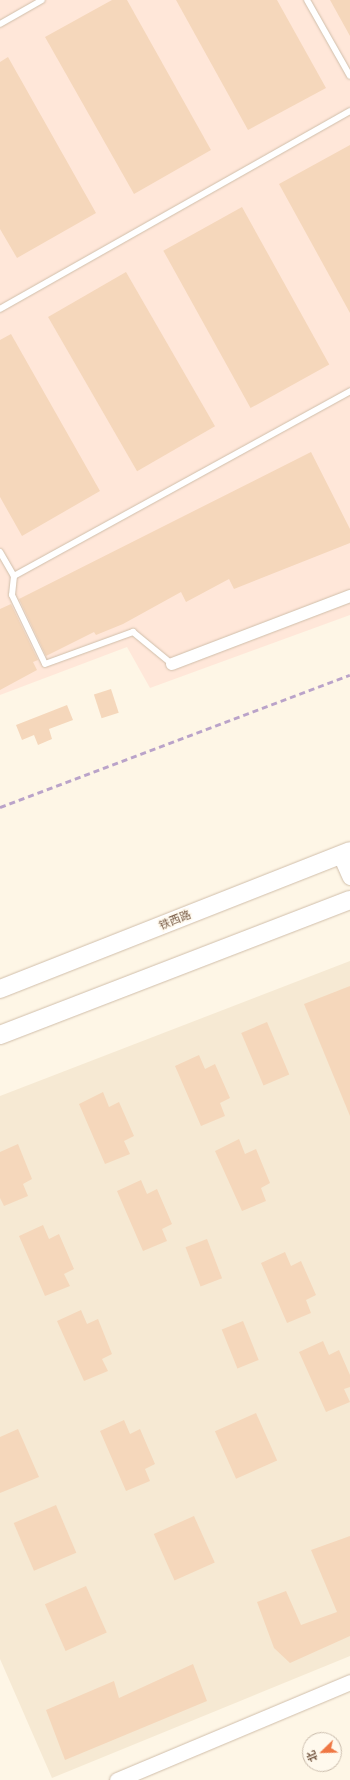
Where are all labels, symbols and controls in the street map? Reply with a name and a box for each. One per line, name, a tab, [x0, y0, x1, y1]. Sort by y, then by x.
street label: 铁西路	[157, 908, 193, 932]
north arrow	[302, 1732, 342, 1772]
text: 北	[302, 1749, 320, 1764]

